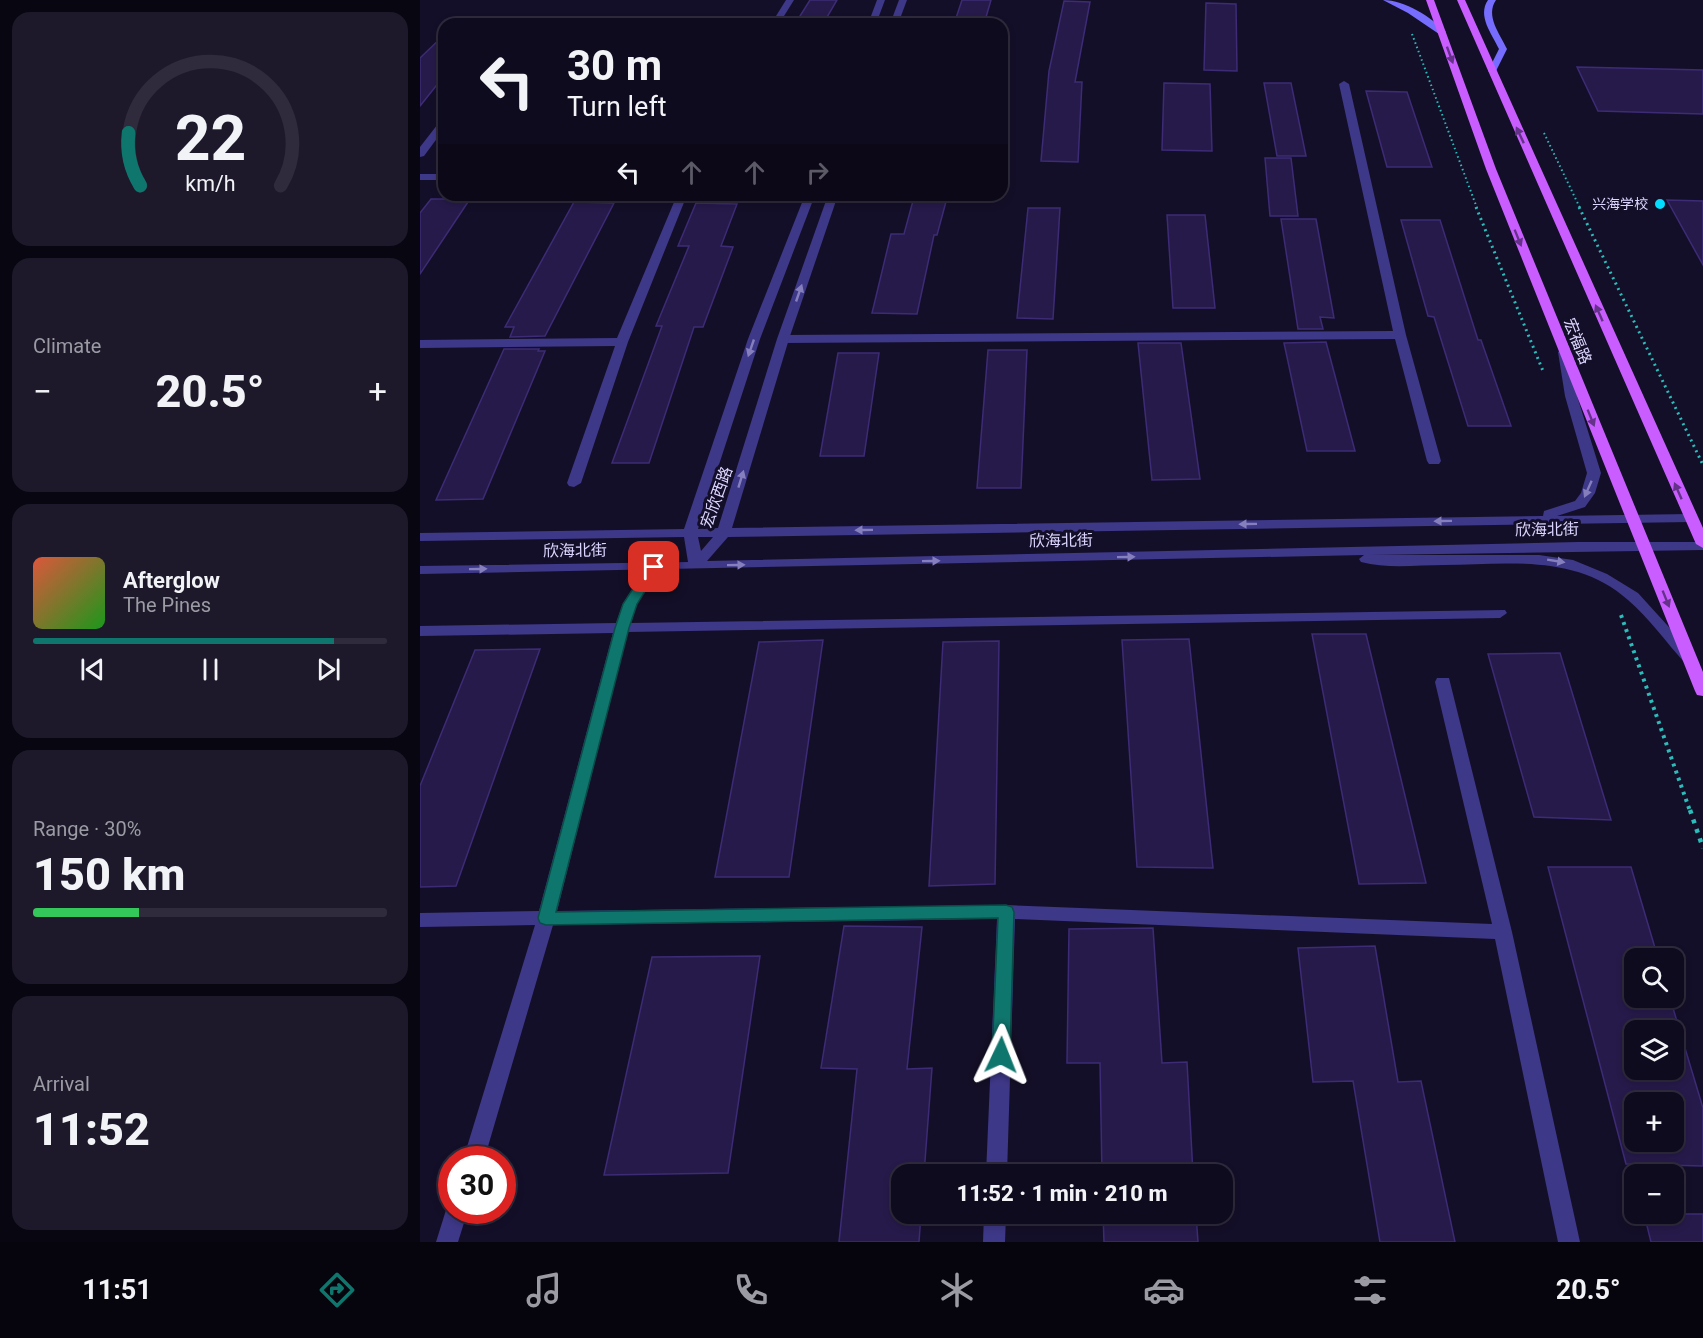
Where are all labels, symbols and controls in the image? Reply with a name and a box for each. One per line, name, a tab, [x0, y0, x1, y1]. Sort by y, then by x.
text: 30 m	[567, 41, 662, 90]
icon: left	[468, 42, 546, 120]
one-way arrow	[1445, 46, 1455, 64]
text: Turn left	[567, 91, 667, 123]
text: 22	[174, 102, 246, 175]
one-way arrow	[1515, 126, 1524, 143]
icon: left	[612, 156, 645, 189]
icon: ahead	[675, 156, 708, 189]
icon: ahead	[738, 156, 771, 189]
icon: right	[801, 156, 834, 189]
text: km/h	[185, 171, 235, 196]
place label: 兴海学校	[1592, 196, 1648, 212]
marker: 兴海学校	[1653, 197, 1667, 211]
one-way arrow	[1513, 229, 1523, 247]
one-way arrow	[795, 284, 805, 302]
one-way arrow	[1594, 303, 1604, 321]
street label: 宏福路	[1560, 315, 1595, 367]
text: Climate	[33, 334, 101, 358]
one-way arrow	[746, 339, 756, 357]
text: 20.5°	[156, 365, 265, 418]
text: −	[33, 372, 52, 411]
text: +	[368, 372, 387, 411]
one-way arrow	[1586, 410, 1596, 428]
street label: 宏欣西路	[697, 464, 736, 530]
one-way arrow	[736, 470, 746, 488]
one-way arrow	[1583, 480, 1593, 498]
one-way arrow	[1673, 482, 1682, 500]
one-way arrow	[1433, 516, 1452, 525]
one-way arrow	[1238, 519, 1257, 528]
street label: 欣海北街	[1515, 519, 1579, 540]
one-way arrow	[854, 525, 873, 535]
street label: 欣海北街	[1029, 530, 1093, 551]
street label: 欣海北街	[543, 540, 607, 561]
pin	[628, 541, 679, 592]
icon: arrive	[637, 550, 670, 583]
one-way arrow	[1117, 552, 1136, 561]
one-way arrow	[922, 556, 941, 566]
one-way arrow	[1546, 557, 1565, 566]
one-way arrow	[727, 561, 746, 570]
one-way arrow	[469, 564, 488, 574]
text: Afterglow	[123, 568, 220, 593]
one-way arrow	[1661, 590, 1671, 608]
text: The Pines	[123, 593, 211, 617]
icon: previous	[76, 653, 109, 686]
icon: pause	[194, 653, 227, 686]
icon: next	[312, 653, 345, 686]
text: Range · 30%	[33, 817, 141, 841]
text: 150 km	[33, 848, 185, 901]
map controls	[1624, 948, 1684, 1224]
button: search	[1624, 948, 1684, 1008]
button: layers	[1624, 1020, 1684, 1080]
position arrow	[969, 1023, 1033, 1087]
text: Arrival	[33, 1072, 90, 1096]
button: +	[1624, 1092, 1684, 1152]
text: 11:52	[33, 1103, 150, 1156]
speed limit sign: 30	[438, 1146, 516, 1224]
button: −	[1624, 1164, 1684, 1224]
text: 11:52 · 1 min · 210 m	[957, 1181, 1167, 1206]
icon: directions	[316, 1269, 358, 1311]
icon: music	[523, 1269, 565, 1311]
icon: phone	[730, 1269, 772, 1311]
icon: climate	[936, 1269, 978, 1311]
icon: car	[1143, 1269, 1185, 1311]
icon: filters	[1349, 1269, 1391, 1311]
text: 11:51	[82, 1274, 152, 1306]
text: 20.5°	[1556, 1274, 1621, 1306]

